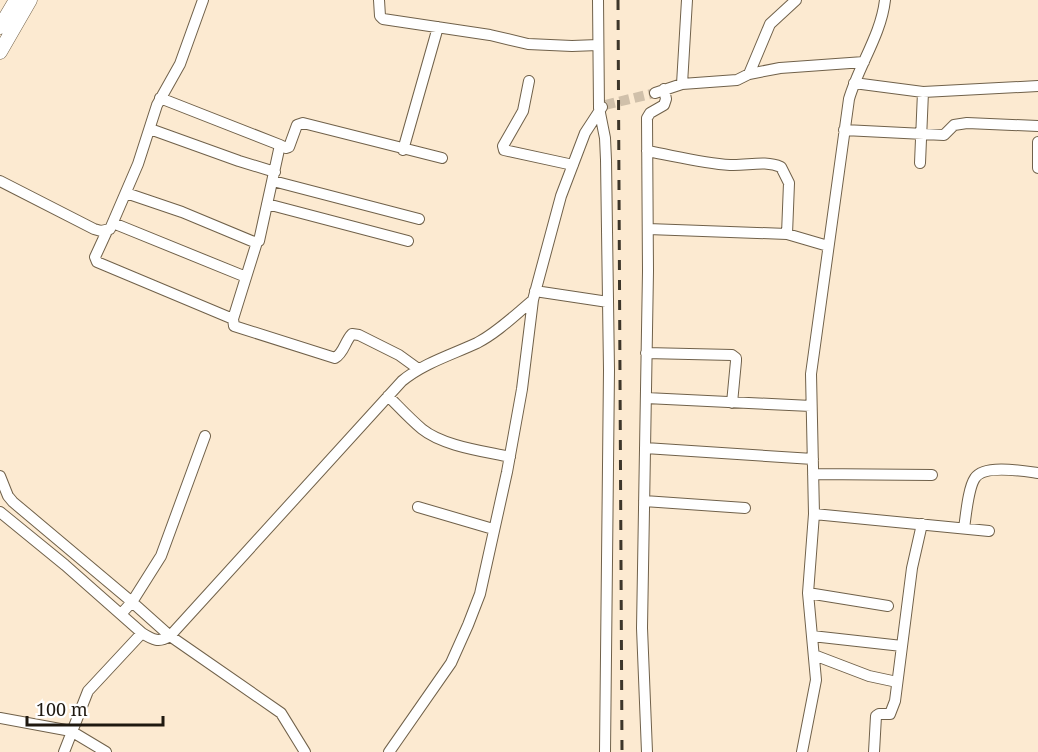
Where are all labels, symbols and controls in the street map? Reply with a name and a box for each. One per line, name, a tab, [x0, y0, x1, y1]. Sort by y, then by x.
scale bar	[27, 689, 164, 727]
text: 100 m	[36, 697, 88, 721]

